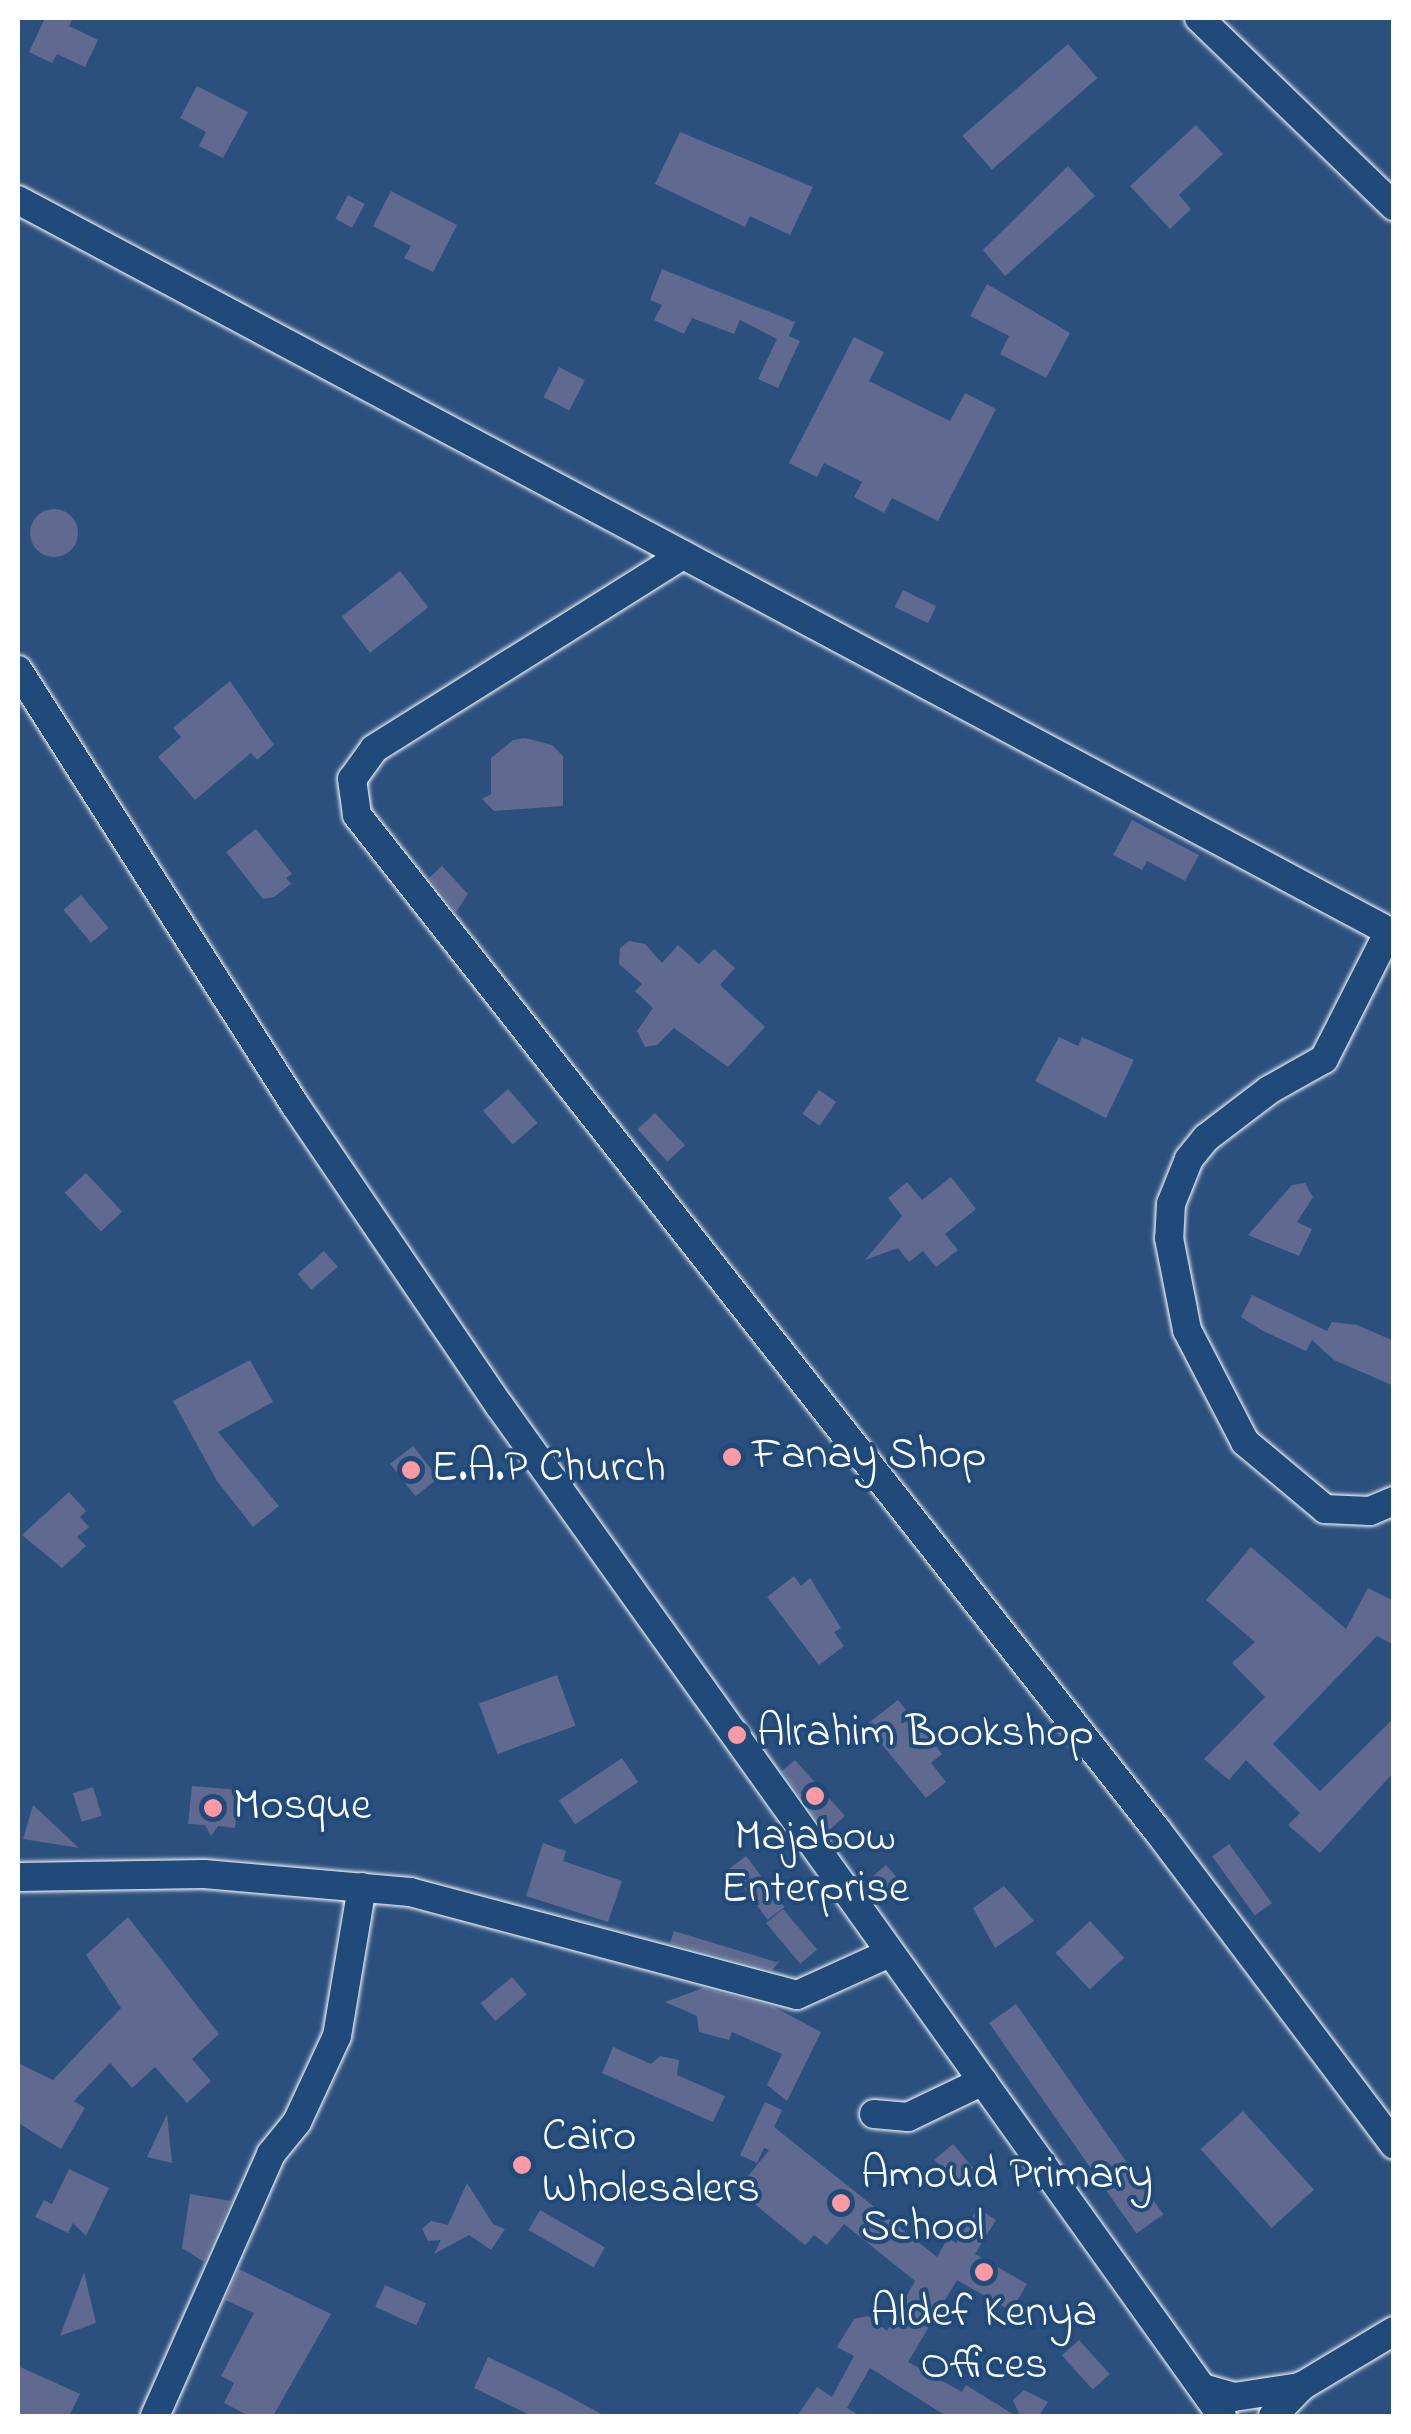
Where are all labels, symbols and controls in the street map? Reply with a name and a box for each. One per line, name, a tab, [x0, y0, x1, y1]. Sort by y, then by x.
place label: Fanay Shop	[752, 1430, 986, 1484]
place label: E.A.P Church	[431, 1443, 666, 1497]
marker: Fanay Shop	[721, 1446, 743, 1468]
marker: E.A.P Church	[400, 1459, 422, 1481]
place label: Alrahim Bookshop	[757, 1708, 1094, 1762]
marker: Alrahim Bookshop	[726, 1724, 748, 1746]
place label: Mosque	[233, 1781, 371, 1835]
marker: Majabow Enterprise	[804, 1785, 826, 1807]
marker: Mosque	[202, 1797, 224, 1819]
place label: Majabow Enterprise	[721, 1812, 909, 1918]
place label: Cairo Wholesalers	[542, 2112, 760, 2218]
place label: Amoud Primary School	[861, 2150, 1153, 2256]
marker: Cairo Wholesalers	[511, 2154, 533, 2176]
marker: Amoud Primary School	[830, 2192, 852, 2214]
marker: Aldef Kenya Offices	[973, 2261, 995, 2283]
place label: Aldef Kenya Offices	[871, 2288, 1097, 2394]

